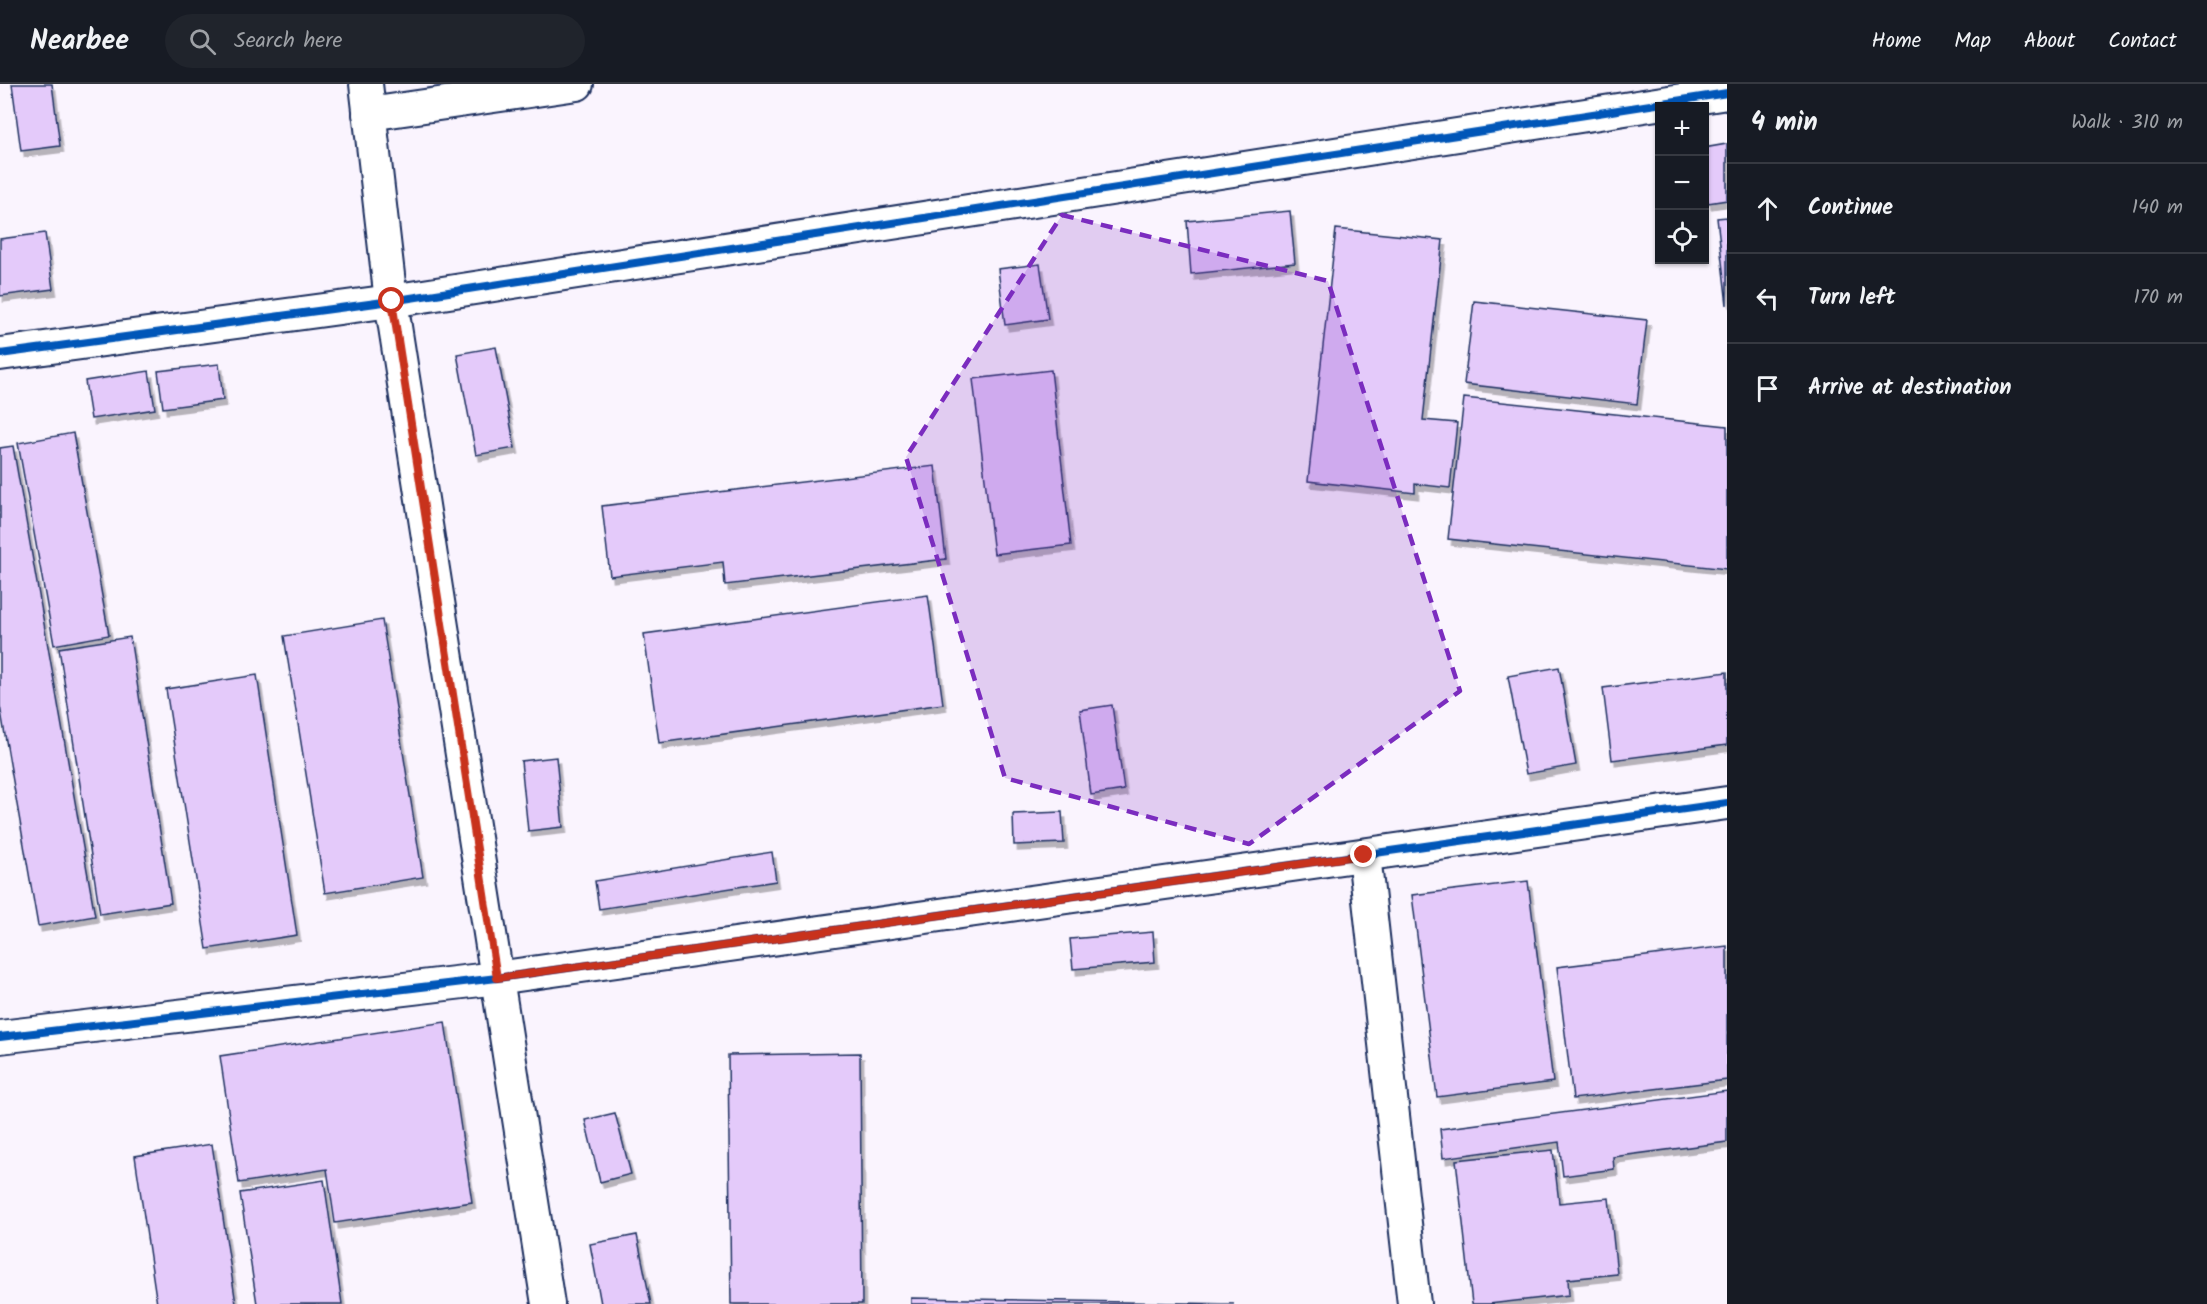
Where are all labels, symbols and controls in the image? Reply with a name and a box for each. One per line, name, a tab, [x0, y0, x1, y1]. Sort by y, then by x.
search box	[165, 14, 585, 68]
text: Nearbee	[30, 19, 129, 64]
text: Search here	[234, 24, 342, 59]
icon: search	[186, 25, 219, 58]
text: Home	[1872, 25, 1921, 58]
text: Map	[1954, 25, 1991, 58]
text: About	[2024, 25, 2075, 58]
text: Contact	[2108, 25, 2177, 58]
map controls	[1655, 102, 1709, 264]
button: +	[1655, 102, 1709, 156]
text: 4 min	[1751, 102, 1818, 144]
text: Walk · 310 m	[2071, 107, 2183, 139]
button: −	[1655, 156, 1709, 210]
text: Continue	[1808, 191, 1893, 226]
icon: ahead	[1751, 192, 1784, 225]
text: 140 m	[2132, 192, 2183, 224]
button: locate	[1655, 210, 1709, 264]
text: Turn left	[1808, 281, 1895, 316]
icon: left	[1751, 282, 1784, 315]
text: 170 m	[2134, 282, 2183, 314]
route start	[378, 287, 404, 313]
text: Arrive at destination	[1808, 371, 2011, 406]
icon: arrive	[1751, 372, 1784, 405]
route end	[1350, 841, 1376, 867]

